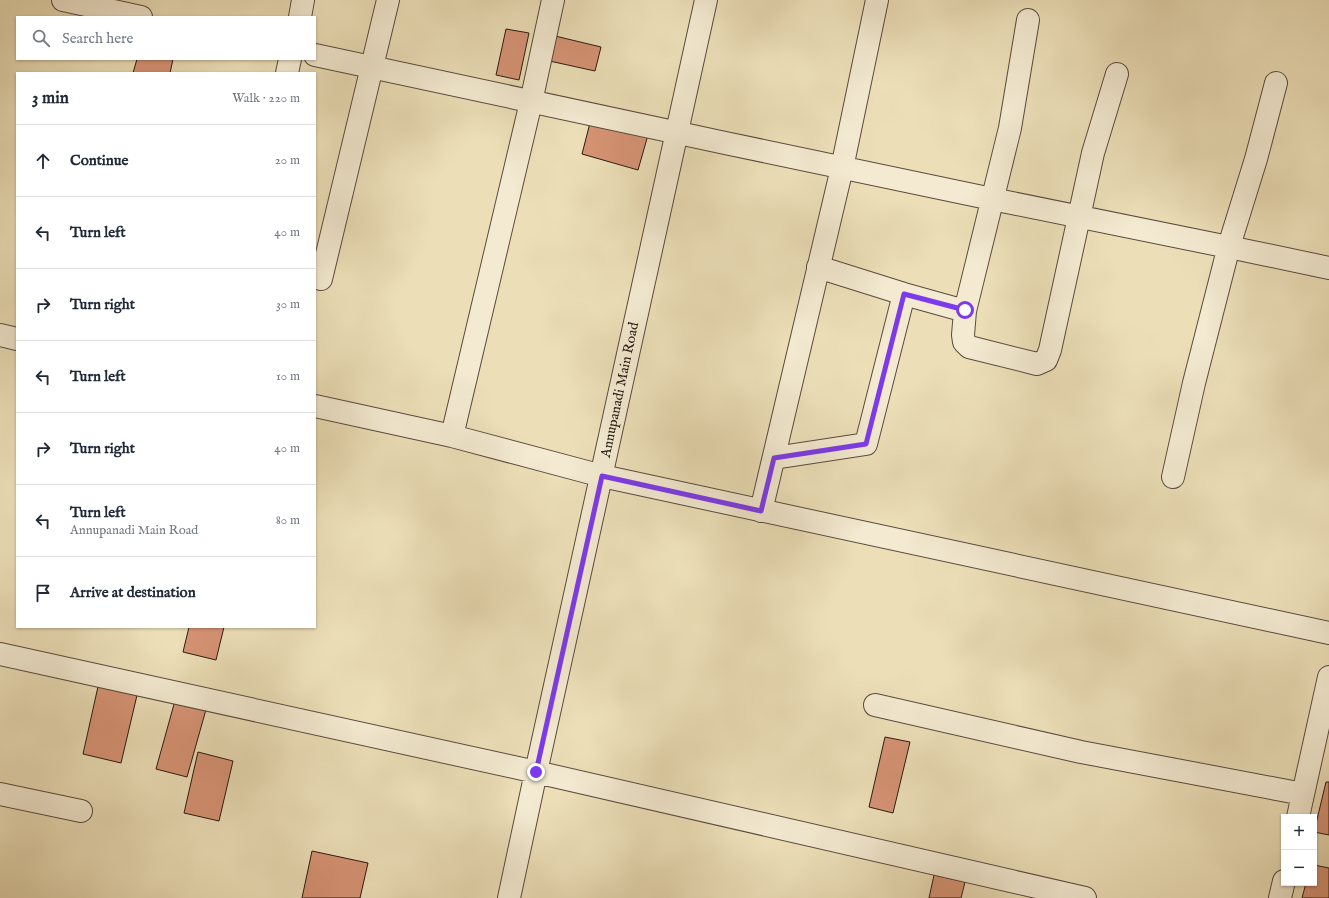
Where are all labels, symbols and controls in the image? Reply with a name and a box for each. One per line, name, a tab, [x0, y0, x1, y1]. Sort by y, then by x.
search box	[16, 16, 316, 60]
icon: search	[30, 27, 52, 49]
text: Search here	[62, 29, 133, 48]
text: 3 min	[32, 88, 69, 109]
text: Walk · 220 m	[232, 90, 300, 107]
icon: ahead	[32, 150, 54, 172]
text: Continue	[70, 151, 128, 170]
text: 20 m	[275, 152, 300, 169]
icon: left	[32, 222, 54, 244]
text: Turn left	[70, 223, 126, 242]
text: 40 m	[274, 224, 300, 241]
icon: right	[32, 294, 54, 316]
text: Turn right	[70, 295, 135, 314]
text: 30 m	[276, 296, 300, 313]
route start	[956, 301, 974, 319]
street label: Annupanadi Main Road	[597, 320, 643, 460]
icon: left	[32, 366, 54, 388]
text: Turn left	[70, 367, 126, 386]
text: 10 m	[276, 368, 300, 385]
icon: right	[32, 438, 54, 460]
text: Turn right	[70, 439, 135, 458]
text: 40 m	[274, 440, 300, 457]
text: Turn left	[70, 503, 126, 522]
icon: left	[32, 510, 54, 532]
text: 80 m	[276, 512, 300, 529]
text: Annupanadi Main Road	[70, 522, 198, 539]
icon: arrive	[32, 582, 54, 604]
text: Arrive at destination	[70, 583, 196, 602]
route end	[527, 763, 545, 781]
map controls	[1281, 814, 1317, 886]
button: +	[1281, 814, 1317, 850]
button: −	[1281, 850, 1317, 886]

